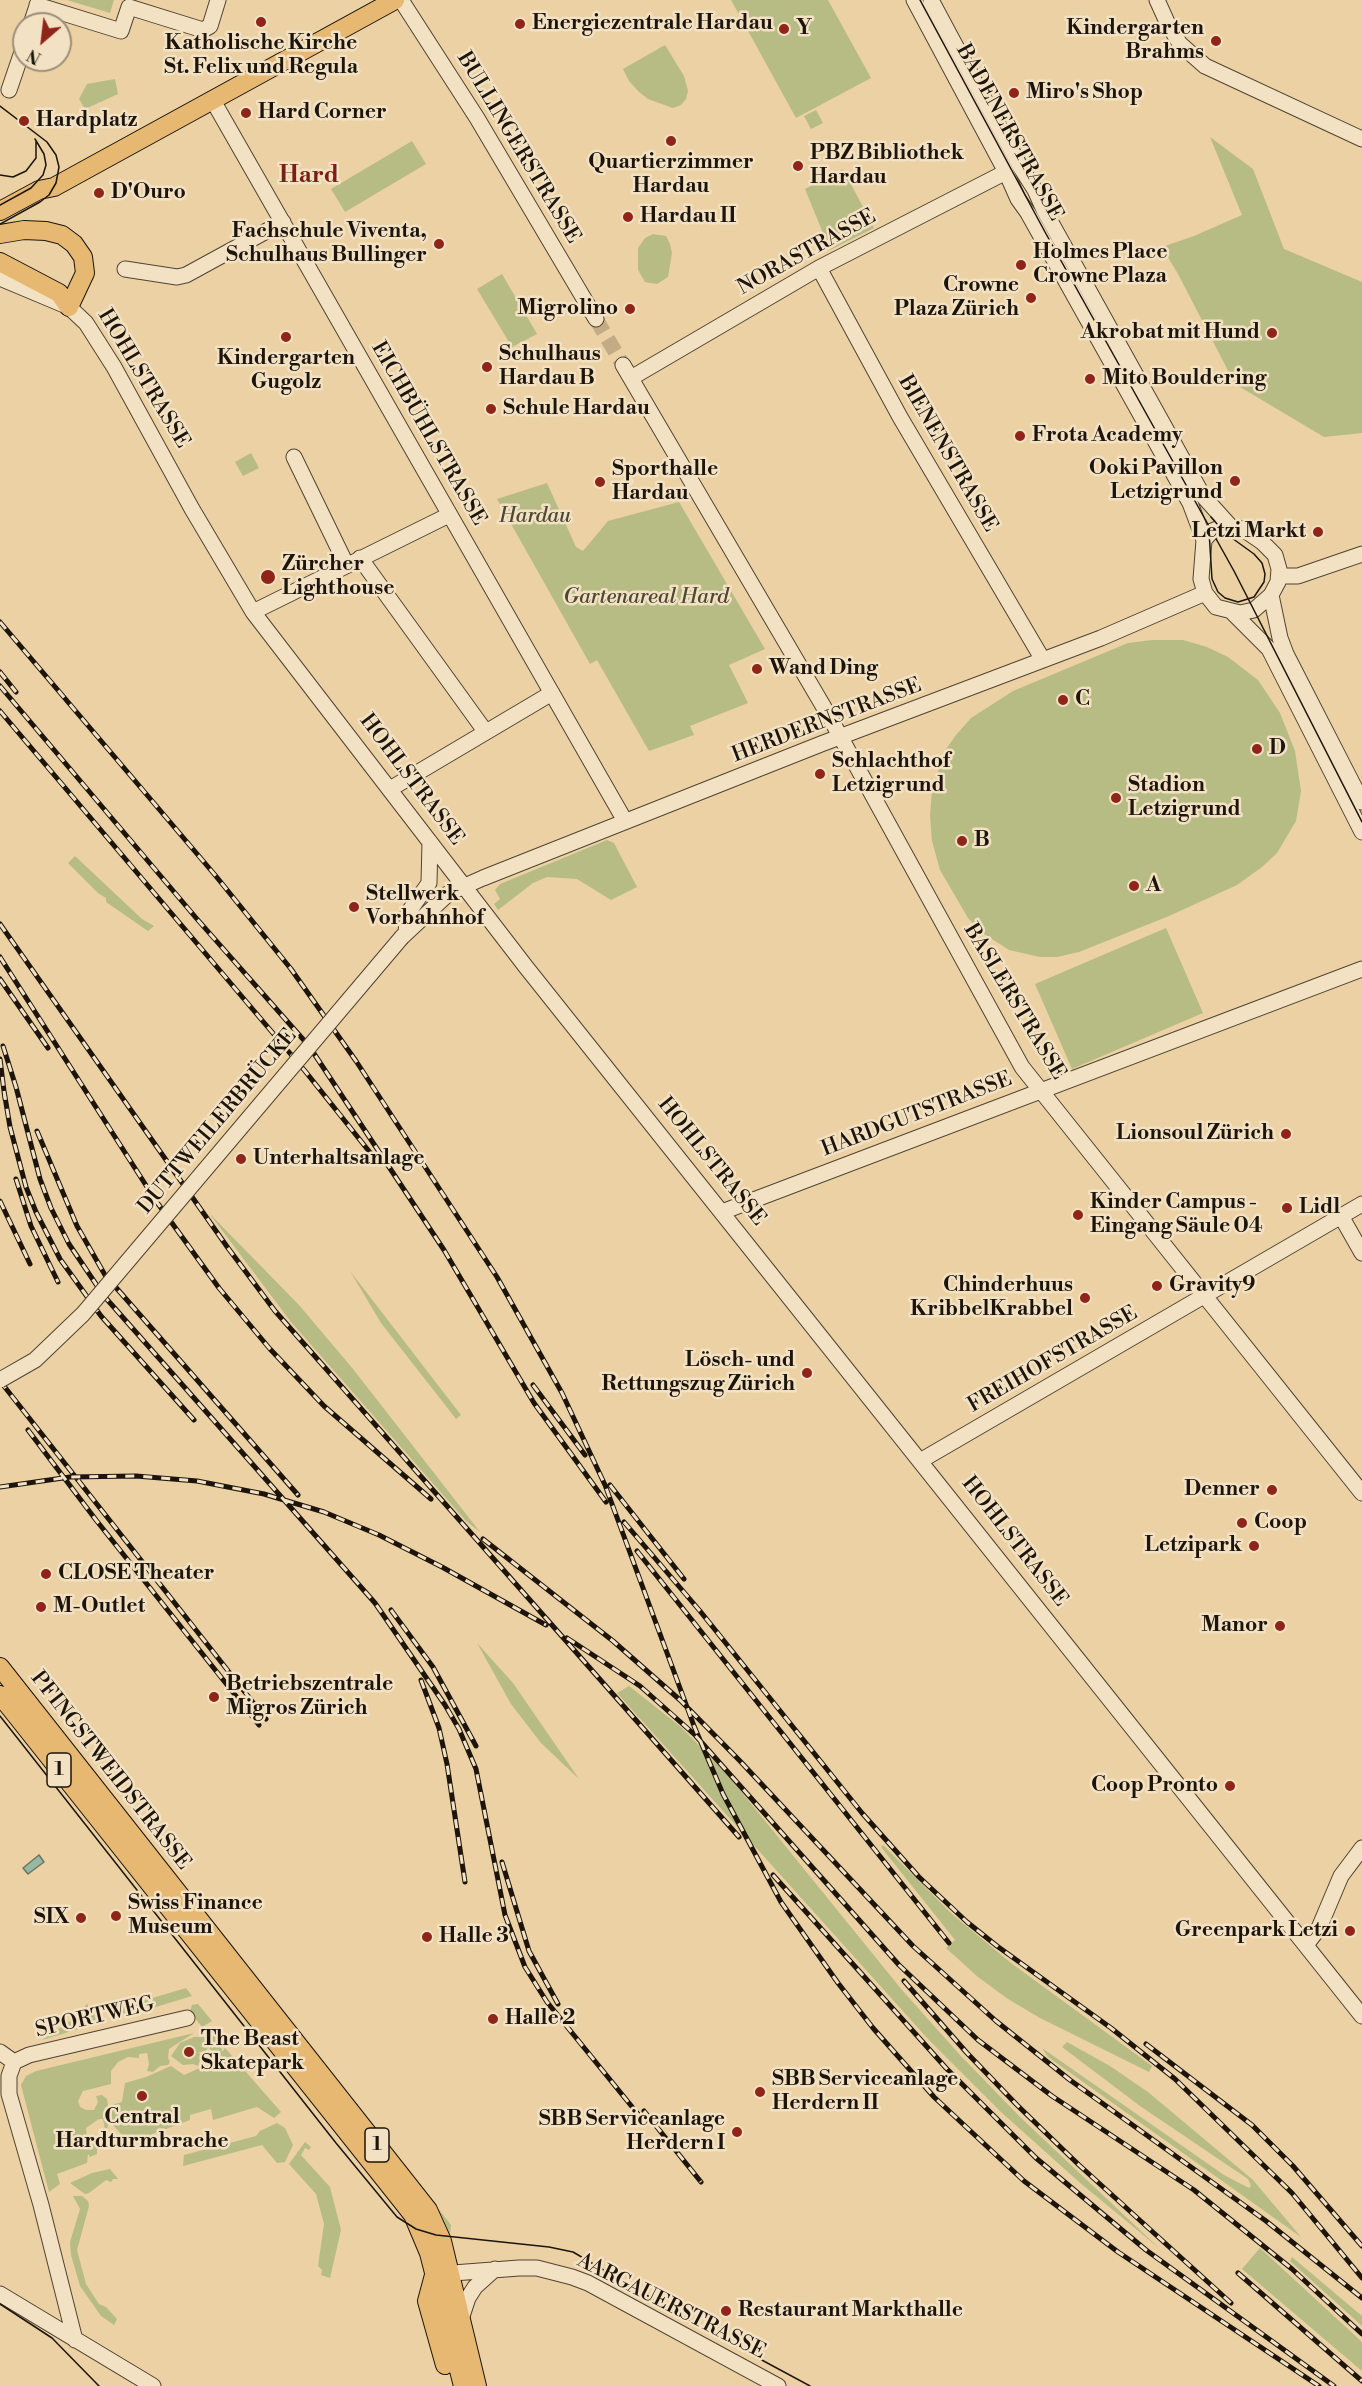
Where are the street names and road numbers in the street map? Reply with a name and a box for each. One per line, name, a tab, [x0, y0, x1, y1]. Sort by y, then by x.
street label: BADENERSTRASSE	[950, 40, 1068, 226]
street label: BULLINGERSTRASSE	[451, 48, 585, 248]
street label: NORASTRASSE	[733, 205, 881, 301]
street label: HOHLSTRASSE	[92, 305, 194, 453]
street label: EICHBÜHLSTRASSE	[365, 338, 491, 530]
street label: BIENENSTRASSE	[892, 371, 1002, 537]
street label: HERDERNSTRASSE	[729, 673, 925, 769]
street label: HOHLSTRASSE	[353, 709, 469, 851]
street label: BASLERSTRASSE	[957, 919, 1071, 1085]
street label: DUTTWEILERBRÜCKE	[133, 1024, 303, 1220]
street label: HARDGUTSTRASSE	[818, 1067, 1016, 1163]
street label: HOHLSTRASSE	[652, 1093, 770, 1231]
street label: FREIHOFSTRASSE	[964, 1301, 1142, 1419]
street label: HOHLSTRASSE	[955, 1472, 1073, 1612]
street label: PFINGSTWEIDSTRASSE	[25, 1667, 195, 1875]
road number: 1	[47, 1753, 71, 1787]
street label: SPORTWEG	[33, 1992, 157, 2044]
road number: 1	[365, 2128, 389, 2162]
street label: AARGAUERSTRASSE	[573, 2249, 769, 2365]

